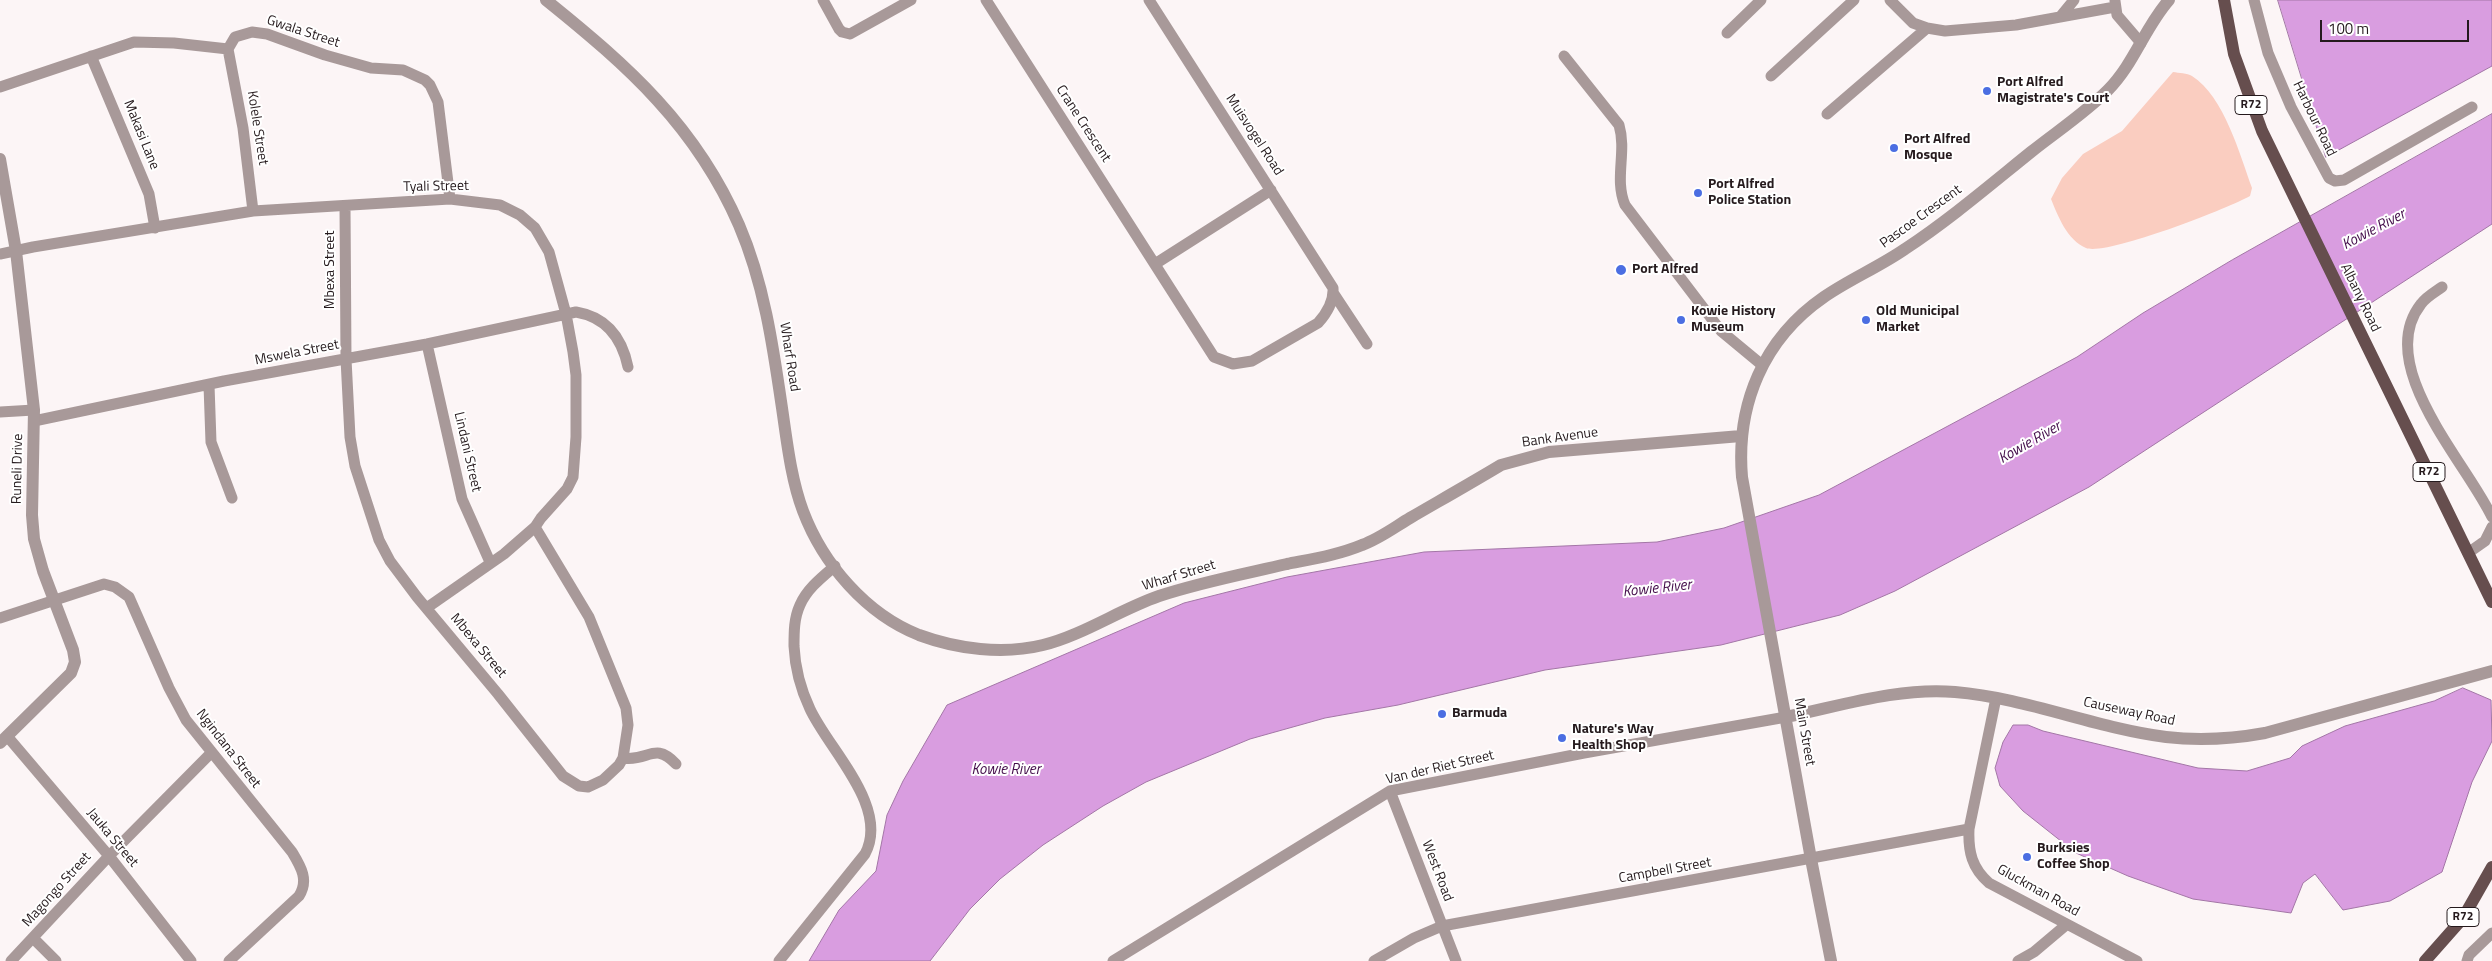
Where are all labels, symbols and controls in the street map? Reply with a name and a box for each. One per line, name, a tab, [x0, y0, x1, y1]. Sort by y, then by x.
scale bar	[2322, 10, 2471, 42]
street label: Gwala Street	[264, 12, 342, 52]
text: 100 m	[2328, 17, 2369, 40]
place label: Port Alfred Magistrate's Court	[1997, 75, 2109, 108]
street label: Harbour Road	[2289, 79, 2339, 159]
street label: Crane Crescent	[1052, 82, 1114, 166]
marker: Port Alfred Magistrate's Court	[1981, 85, 1993, 97]
street label: Kolele Street	[243, 90, 271, 166]
street label: Muisvogel Road	[1221, 91, 1287, 179]
road number: R72	[2235, 96, 2267, 114]
street label: Makasi Lane	[119, 98, 163, 172]
place label: Port Alfred Mosque	[1904, 132, 1970, 164]
marker: Port Alfred Mosque	[1888, 142, 1900, 154]
place label: Port Alfred Police Station	[1708, 177, 1791, 210]
street label: Tyali Street	[403, 178, 469, 196]
street label: Pascoe Crescent	[1877, 182, 1965, 252]
marker: Port Alfred Police Station	[1692, 187, 1704, 199]
water label: Kowie River	[2339, 206, 2409, 254]
street label: Mbexa Street	[323, 231, 339, 309]
street label: Albany Road	[2336, 261, 2384, 335]
place label: Port Alfred	[1632, 262, 1698, 278]
marker: Port Alfred	[1614, 263, 1628, 277]
place label: Kowie History Museum	[1691, 304, 1776, 336]
place label: Old Municipal Market	[1876, 304, 1959, 336]
marker: Kowie History Museum	[1675, 314, 1687, 326]
marker: Old Municipal Market	[1860, 314, 1872, 326]
street label: Wharf Road	[775, 321, 803, 393]
street label: Mswela Street	[254, 337, 340, 369]
street label: Lindani Street	[450, 410, 484, 494]
water label: Kowie River	[1996, 418, 2064, 468]
street label: Bank Avenue	[1521, 424, 1599, 452]
street label: Runeli Drive	[9, 434, 27, 504]
road number: R72	[2413, 462, 2445, 482]
street label: Wharf Street	[1140, 557, 1218, 595]
water label: Kowie River	[1622, 576, 1692, 602]
street label: Mbexa Street	[446, 610, 510, 682]
street label: Causeway Road	[2082, 694, 2176, 730]
street label: Main Street	[1790, 697, 1818, 767]
street label: Ngindana Street	[192, 706, 264, 792]
place label: Barmuda	[1452, 706, 1507, 722]
marker: Barmuda	[1436, 708, 1448, 720]
place label: Nature's Way Health Shop	[1572, 722, 1654, 754]
marker: Nature's Way Health Shop	[1556, 732, 1568, 744]
street label: Van der Riet Street	[1384, 747, 1496, 789]
water label: Kowie River	[972, 761, 1040, 779]
street label: Jauka Street	[83, 805, 141, 871]
street label: West Road	[1418, 838, 1456, 904]
place label: Burksies Coffee Shop	[2037, 841, 2110, 874]
street label: Magongo Street	[19, 849, 95, 931]
marker: Burksies Coffee Shop	[2021, 851, 2033, 863]
street label: Campbell Street	[1617, 855, 1713, 887]
street label: Gluckman Road	[1994, 861, 2082, 921]
road number: R72	[2447, 908, 2479, 926]

